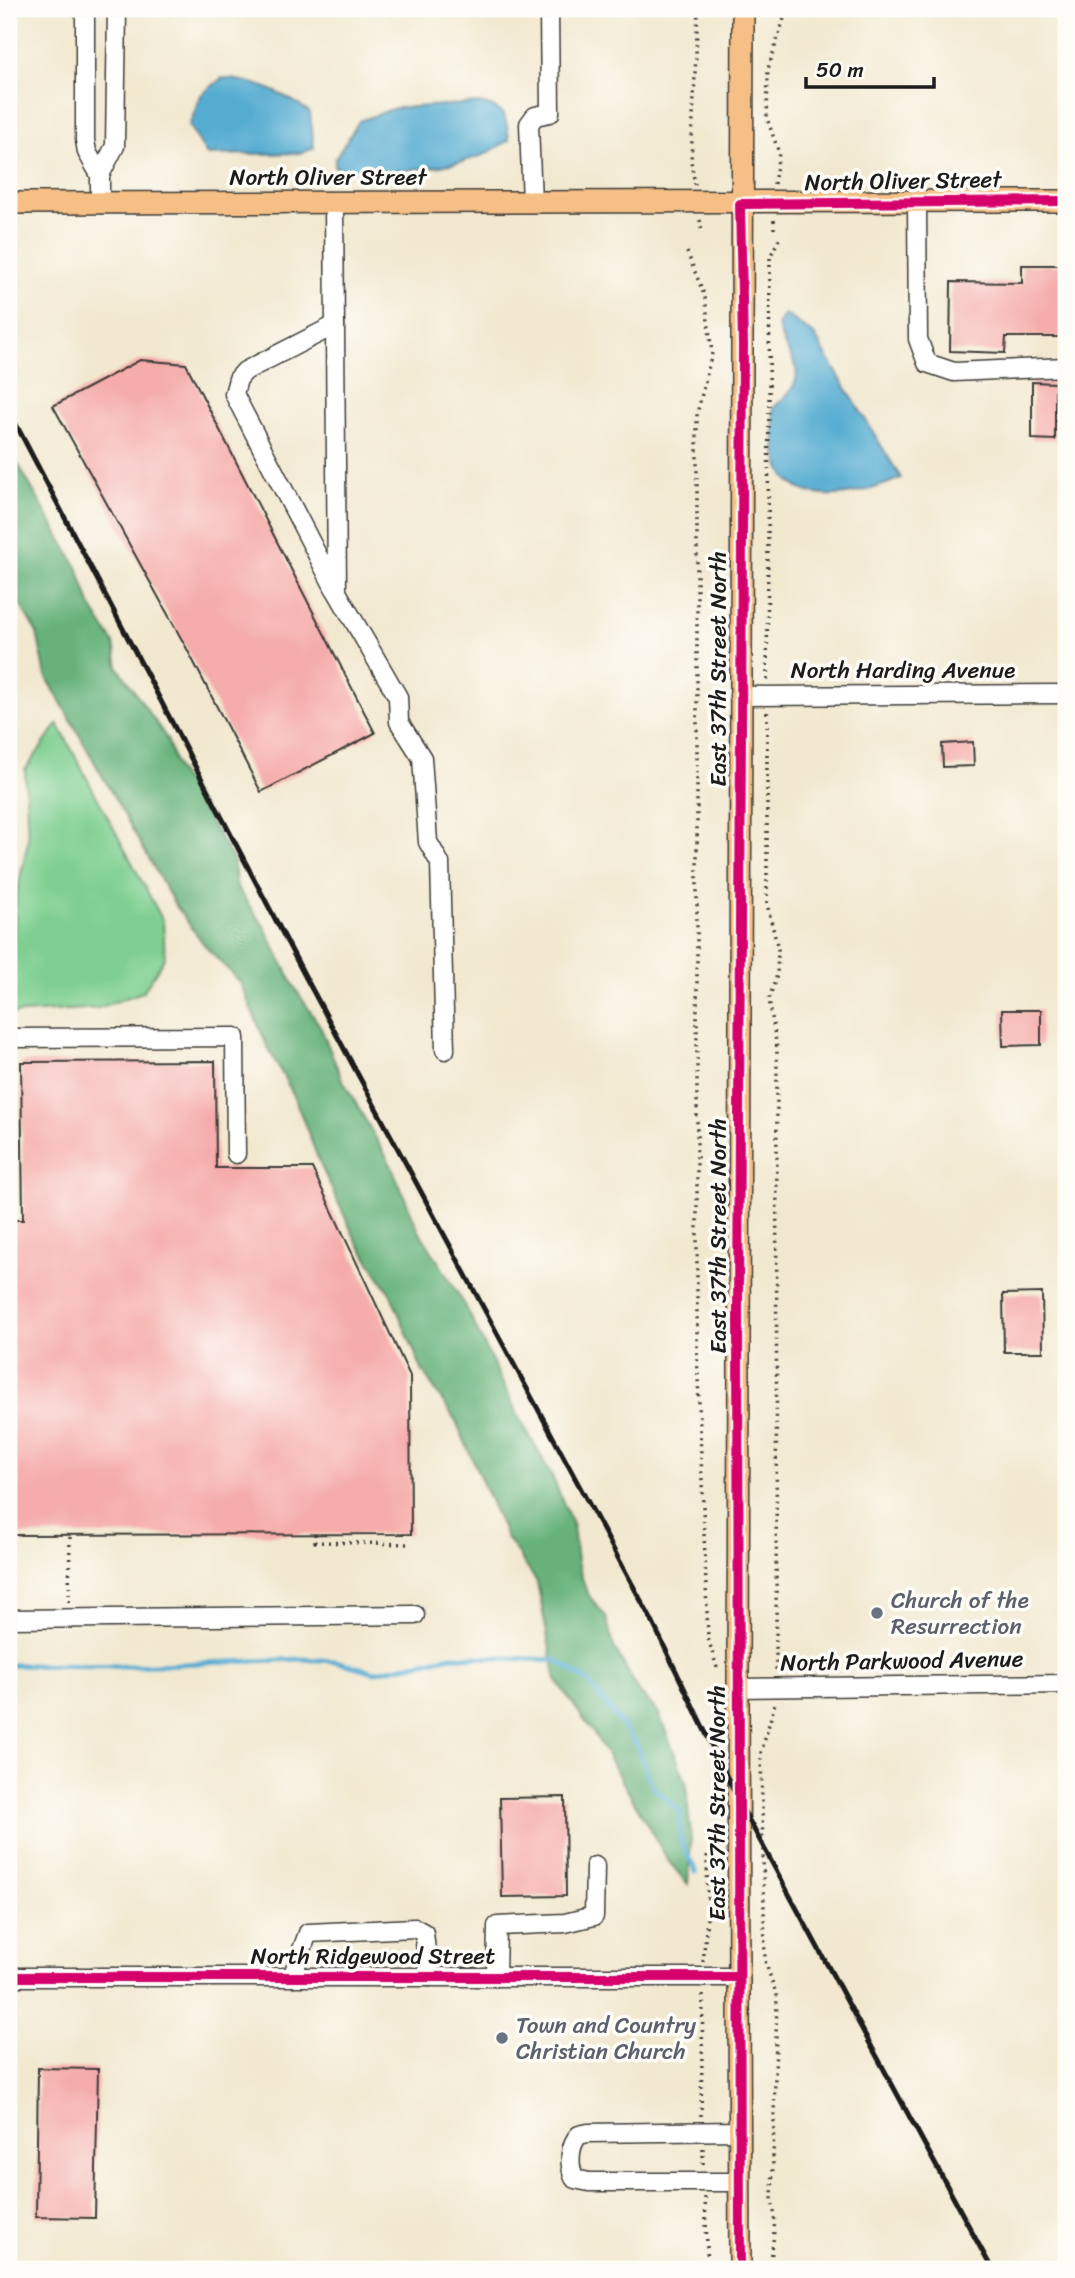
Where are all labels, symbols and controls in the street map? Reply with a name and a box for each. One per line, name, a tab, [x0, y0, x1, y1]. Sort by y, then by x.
scale bar	[806, 46, 933, 90]
text: 50 m	[816, 51, 864, 89]
street label: North Oliver Street	[230, 157, 428, 198]
street label: North Oliver Street	[804, 159, 1004, 203]
street label: East 37th Street North	[698, 551, 739, 787]
street label: North Harding Avenue	[791, 650, 1015, 691]
street label: East 37th Street North	[698, 1118, 739, 1354]
place label: Church of the Resurrection	[891, 1580, 1029, 1647]
marker: Church of the Resurrection	[869, 1605, 885, 1621]
street label: North Parkwood Avenue	[780, 1638, 1024, 1684]
street label: East 37th Street North	[697, 1685, 738, 1921]
street label: North Ridgewood Street	[251, 1936, 495, 1977]
place label: Town and Country Christian Church	[516, 2005, 696, 2072]
marker: Town and Country Christian Church	[494, 2030, 510, 2046]

